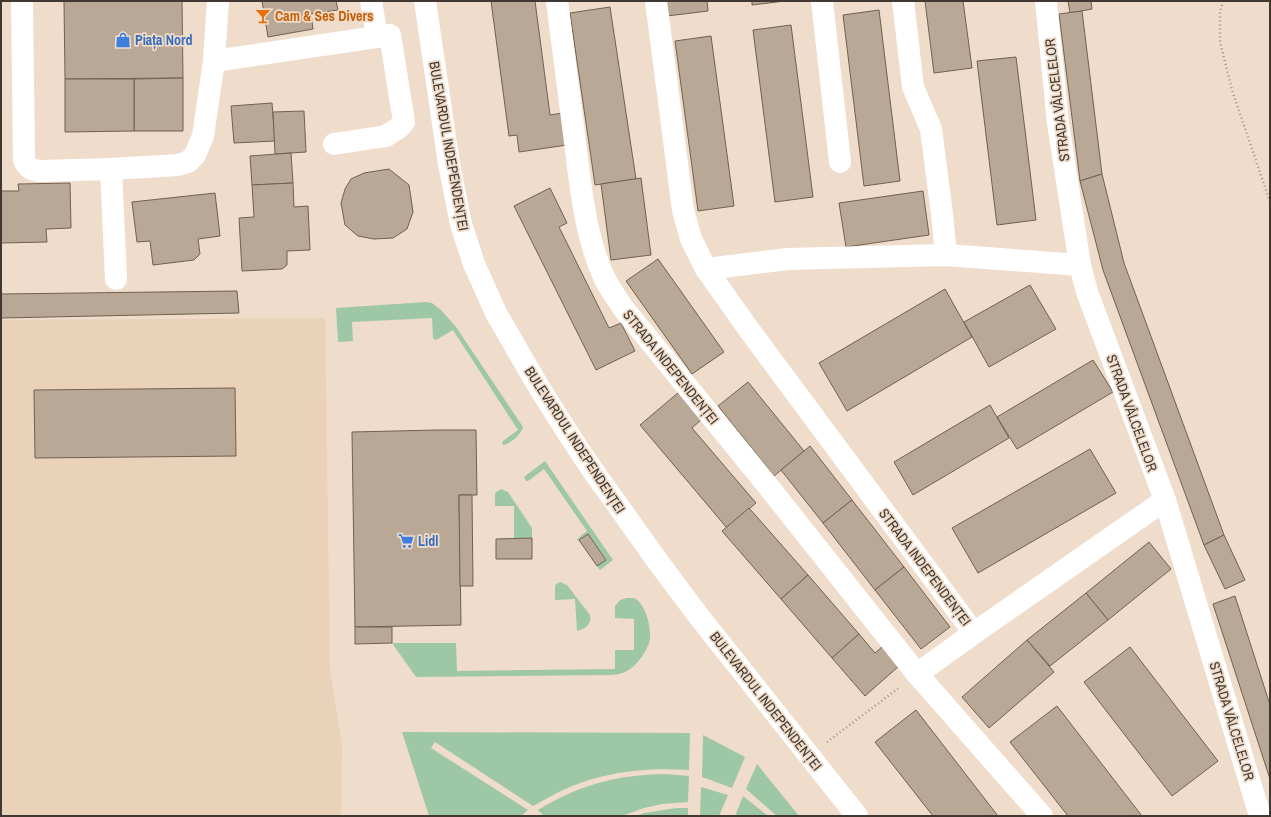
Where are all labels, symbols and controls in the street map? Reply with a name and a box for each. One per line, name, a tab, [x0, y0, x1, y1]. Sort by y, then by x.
bar icon: Cam & Ses Divers	[254, 7, 272, 25]
place label: Cam & Ses Divers	[275, 7, 373, 25]
shop icon: Piața Nord	[114, 31, 132, 49]
place label: Piața Nord	[135, 31, 192, 50]
street label: STRADA VÂLCELELOR	[1041, 38, 1073, 162]
street label: BULEVARDUL INDEPENDENȚEI	[425, 60, 473, 232]
street label: STRADA INDEPENDENȚEI	[619, 306, 723, 428]
street label: STRADA VÂLCELELOR	[1102, 352, 1162, 474]
street label: BULEVARDUL INDEPENDENȚEI	[521, 363, 629, 517]
street label: STRADA INDEPENDENȚEI	[875, 505, 975, 629]
supermarket icon: Lidl	[397, 532, 415, 550]
place label: Lidl	[418, 532, 438, 550]
street label: BULEVARDUL INDEPENDENȚEI	[706, 628, 826, 774]
street label: STRADA VÂLCELELOR	[1205, 659, 1259, 783]

